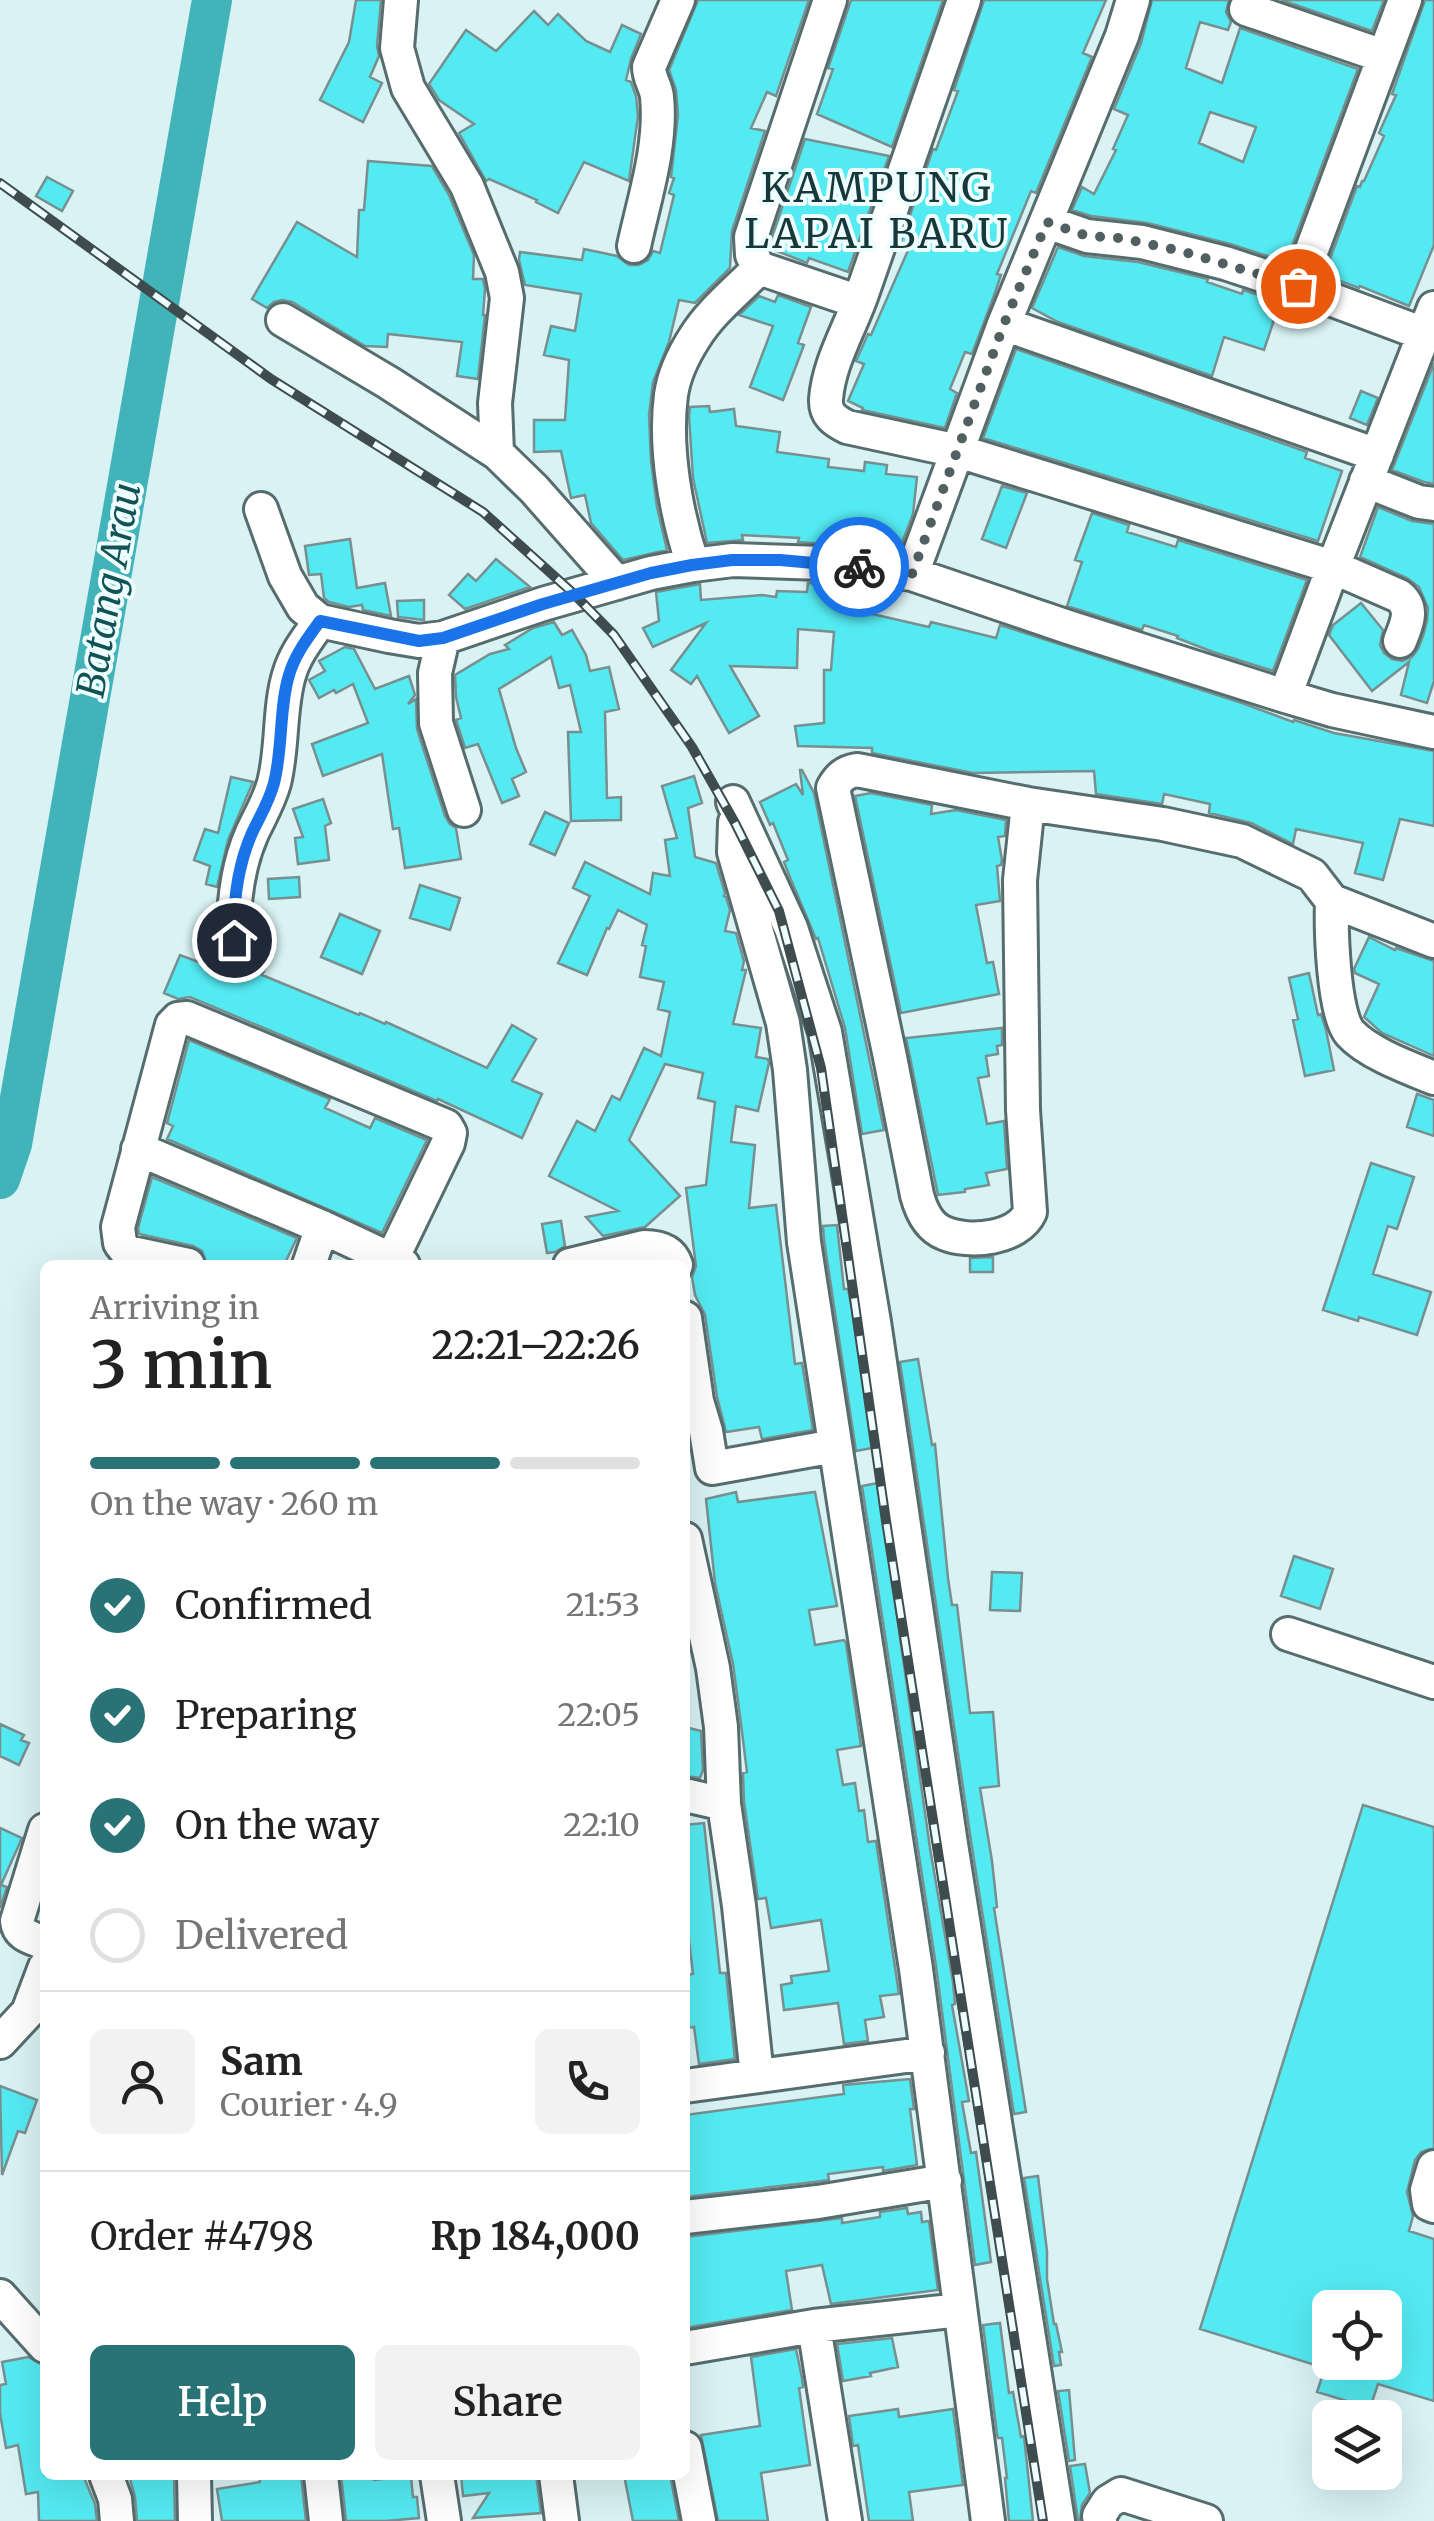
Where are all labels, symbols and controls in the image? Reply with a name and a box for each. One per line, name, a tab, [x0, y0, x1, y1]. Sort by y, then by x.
district label: KAMPUNG LAPAI BARU	[744, 163, 1010, 259]
pin	[1256, 244, 1341, 329]
icon: bag	[1271, 259, 1326, 314]
water label: Batang Arau	[67, 479, 150, 701]
courier	[809, 517, 909, 617]
icon: bike	[832, 540, 887, 595]
pin	[192, 898, 277, 983]
icon: home	[207, 913, 262, 968]
text: Arriving in	[90, 1288, 259, 1328]
text: 22:21–22:26	[432, 1322, 640, 1369]
text: 3 min	[90, 1324, 272, 1406]
text: On the way · 260 m	[90, 1484, 378, 1524]
icon: check	[90, 1578, 145, 1633]
text: Confirmed	[175, 1582, 372, 1629]
text: 21:53	[566, 1585, 640, 1625]
icon: check	[90, 1688, 145, 1743]
text: Preparing	[175, 1692, 357, 1739]
text: 22:05	[557, 1695, 640, 1735]
icon: check	[90, 1798, 145, 1853]
text: On the way	[175, 1802, 379, 1849]
text: 22:10	[563, 1805, 640, 1845]
text: Delivered	[175, 1912, 348, 1959]
button: person	[90, 2029, 195, 2134]
button: phone	[535, 2029, 640, 2134]
text: Sam	[220, 2038, 303, 2085]
text: Courier · 4.9	[220, 2085, 398, 2125]
text: Order #4798	[90, 2213, 314, 2260]
text: Rp 184,000	[431, 2213, 640, 2260]
map controls	[1312, 2290, 1402, 2490]
button: locate	[1312, 2290, 1402, 2380]
button: Help	[90, 2345, 355, 2460]
button: Share	[375, 2345, 640, 2460]
button: layers	[1312, 2400, 1402, 2490]

